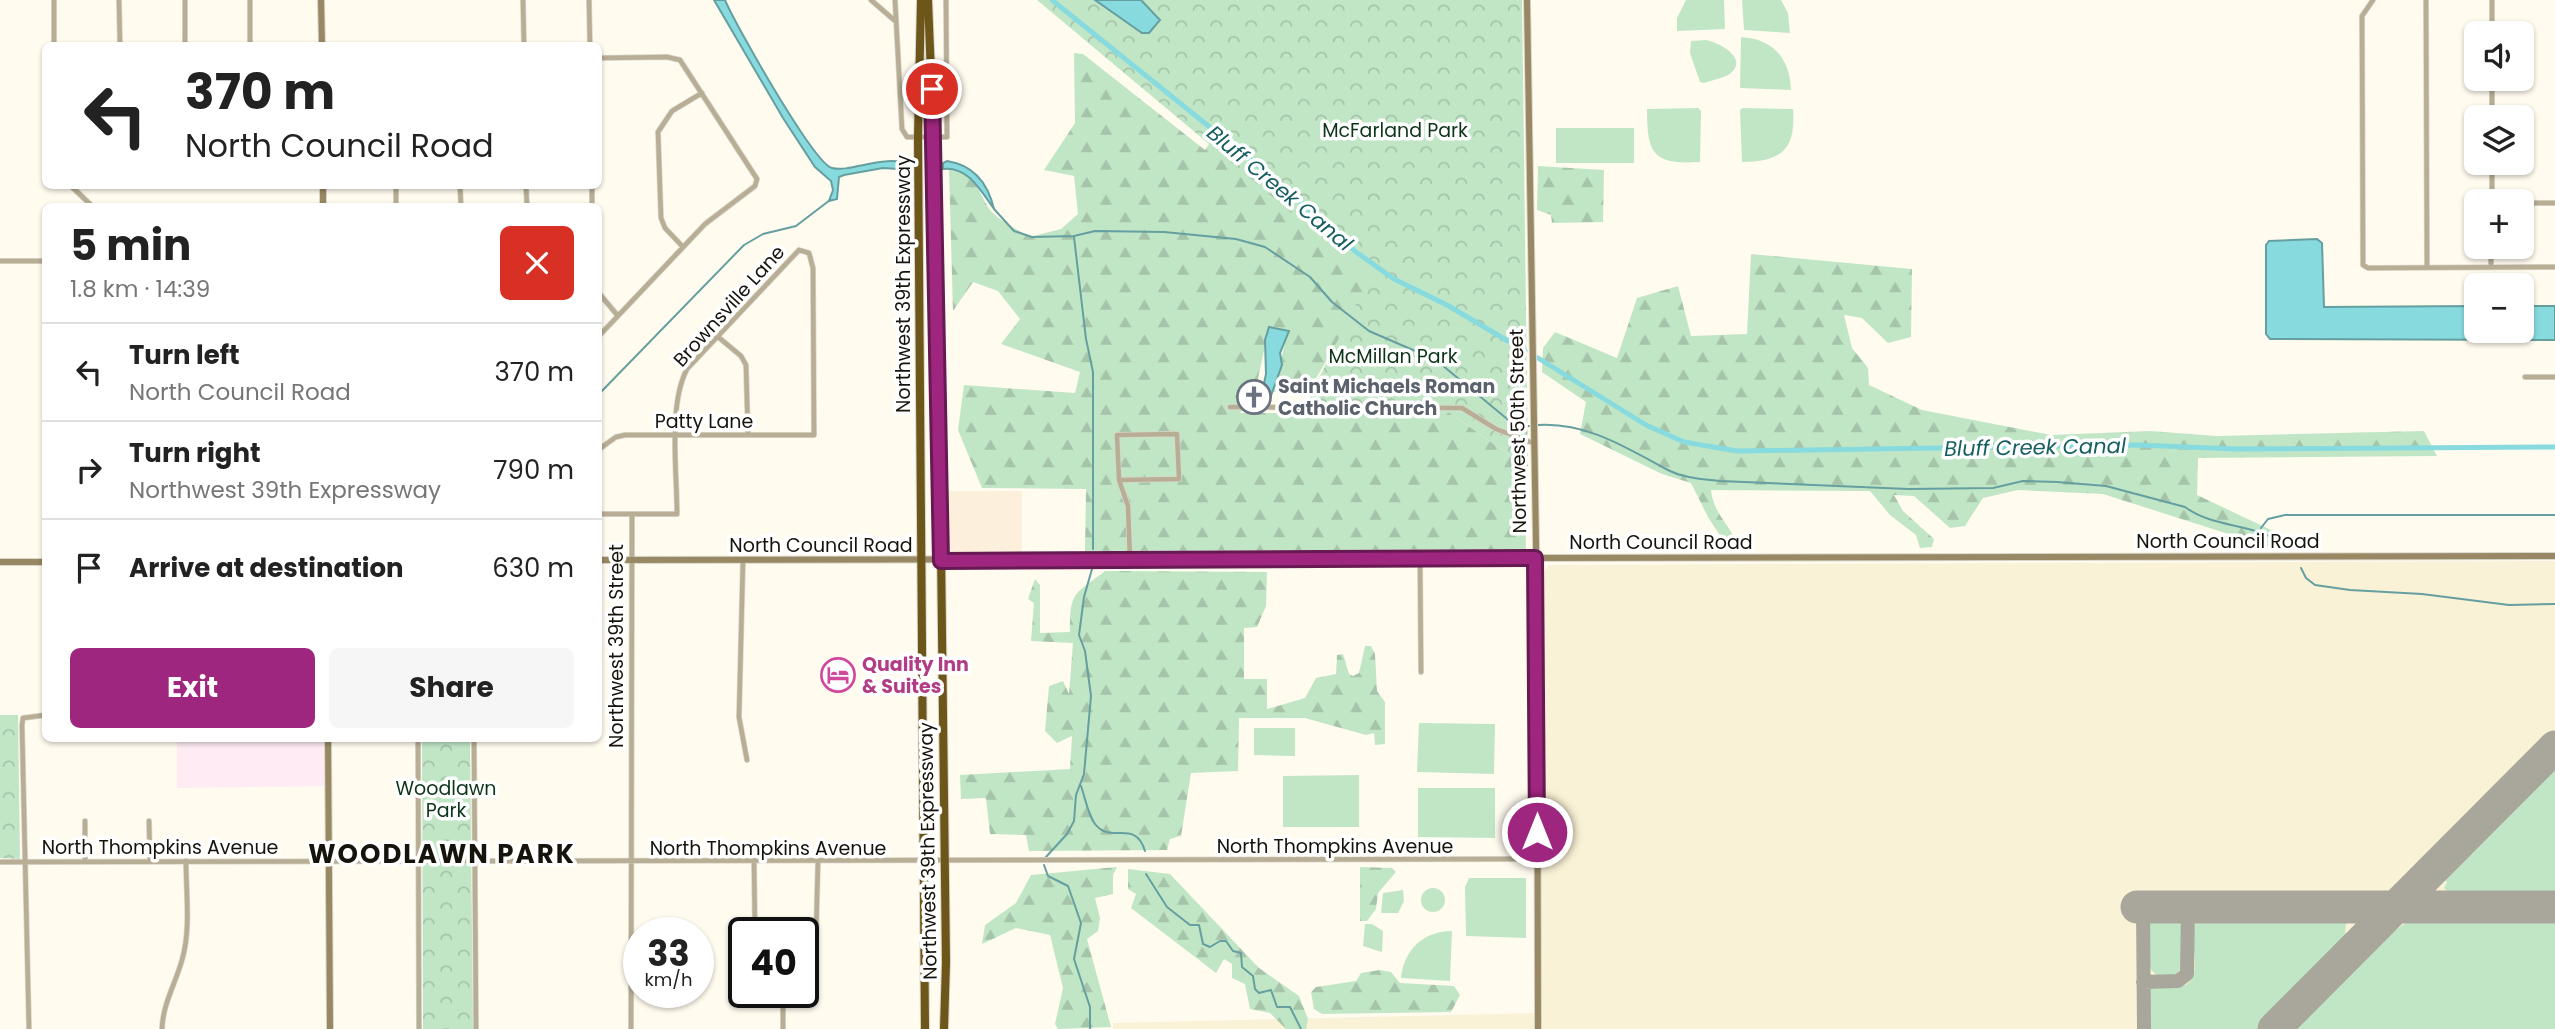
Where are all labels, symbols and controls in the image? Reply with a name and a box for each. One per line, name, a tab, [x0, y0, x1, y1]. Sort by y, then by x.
map controls	[2464, 21, 2534, 343]
button: sound	[2464, 21, 2534, 91]
text: 370 m	[185, 58, 335, 126]
pin	[902, 59, 962, 119]
icon: left	[70, 70, 161, 161]
icon: arrive	[913, 70, 951, 108]
button: layers	[2464, 105, 2534, 175]
park label: McFarland Park	[1322, 117, 1468, 144]
water label: Bluff Creek Canal	[1201, 118, 1360, 258]
text: North Council Road	[185, 123, 494, 168]
street label: Northwest 39th Expressway	[890, 155, 917, 413]
button: +	[2464, 189, 2534, 259]
text: 5 min	[70, 216, 191, 275]
button: close	[500, 226, 574, 300]
street label: Brownsville Lane	[667, 239, 791, 373]
text: 1.8 km · 14:39	[70, 273, 210, 305]
button: −	[2464, 273, 2534, 343]
street label: Northwest 50th Street	[1503, 328, 1533, 534]
text: Turn left	[129, 337, 240, 373]
park label: McMillan Park	[1328, 343, 1458, 370]
icon: left	[70, 353, 108, 391]
text: 370 m	[494, 354, 574, 390]
place label: Saint Michaels Roman Catholic Church	[1278, 373, 1495, 422]
text: North Council Road	[129, 376, 351, 408]
church icon: Saint Michaels Roman Catholic Church	[1235, 378, 1273, 416]
street label: Patty Lane	[655, 408, 753, 435]
water label: Bluff Creek Canal	[1944, 431, 2127, 463]
text: Turn right	[129, 435, 261, 471]
icon: right	[70, 451, 108, 489]
text: 790 m	[493, 452, 574, 488]
text: Northwest 39th Expressway	[129, 474, 441, 506]
street label: North Council Road	[2136, 528, 2320, 555]
street label: North Council Road	[1569, 529, 1753, 556]
street label: North Council Road	[729, 532, 913, 559]
street label: Northwest 39th Street	[603, 544, 630, 748]
icon: arrive	[70, 549, 108, 587]
text: Arrive at destination	[129, 550, 404, 586]
text: 630 m	[492, 550, 574, 586]
button: Exit	[70, 648, 315, 728]
button: Share	[329, 648, 574, 728]
place label: Quality Inn & Suites	[862, 651, 969, 700]
hotel icon: Quality Inn & Suites	[819, 656, 857, 694]
street label: Northwest 39th Expressway	[912, 722, 944, 980]
park label: Woodlawn Park	[396, 775, 496, 824]
position arrow	[1500, 795, 1574, 869]
street label: North Thompkins Avenue	[1217, 833, 1453, 860]
street label: North Thompkins Avenue	[42, 834, 278, 861]
street label: North Thompkins Avenue	[650, 835, 886, 862]
district label: WOODLAWN PARK	[308, 836, 576, 872]
speed limit sign: 40	[728, 917, 819, 1008]
text: 33	[647, 929, 690, 978]
text: km/h	[645, 967, 692, 992]

